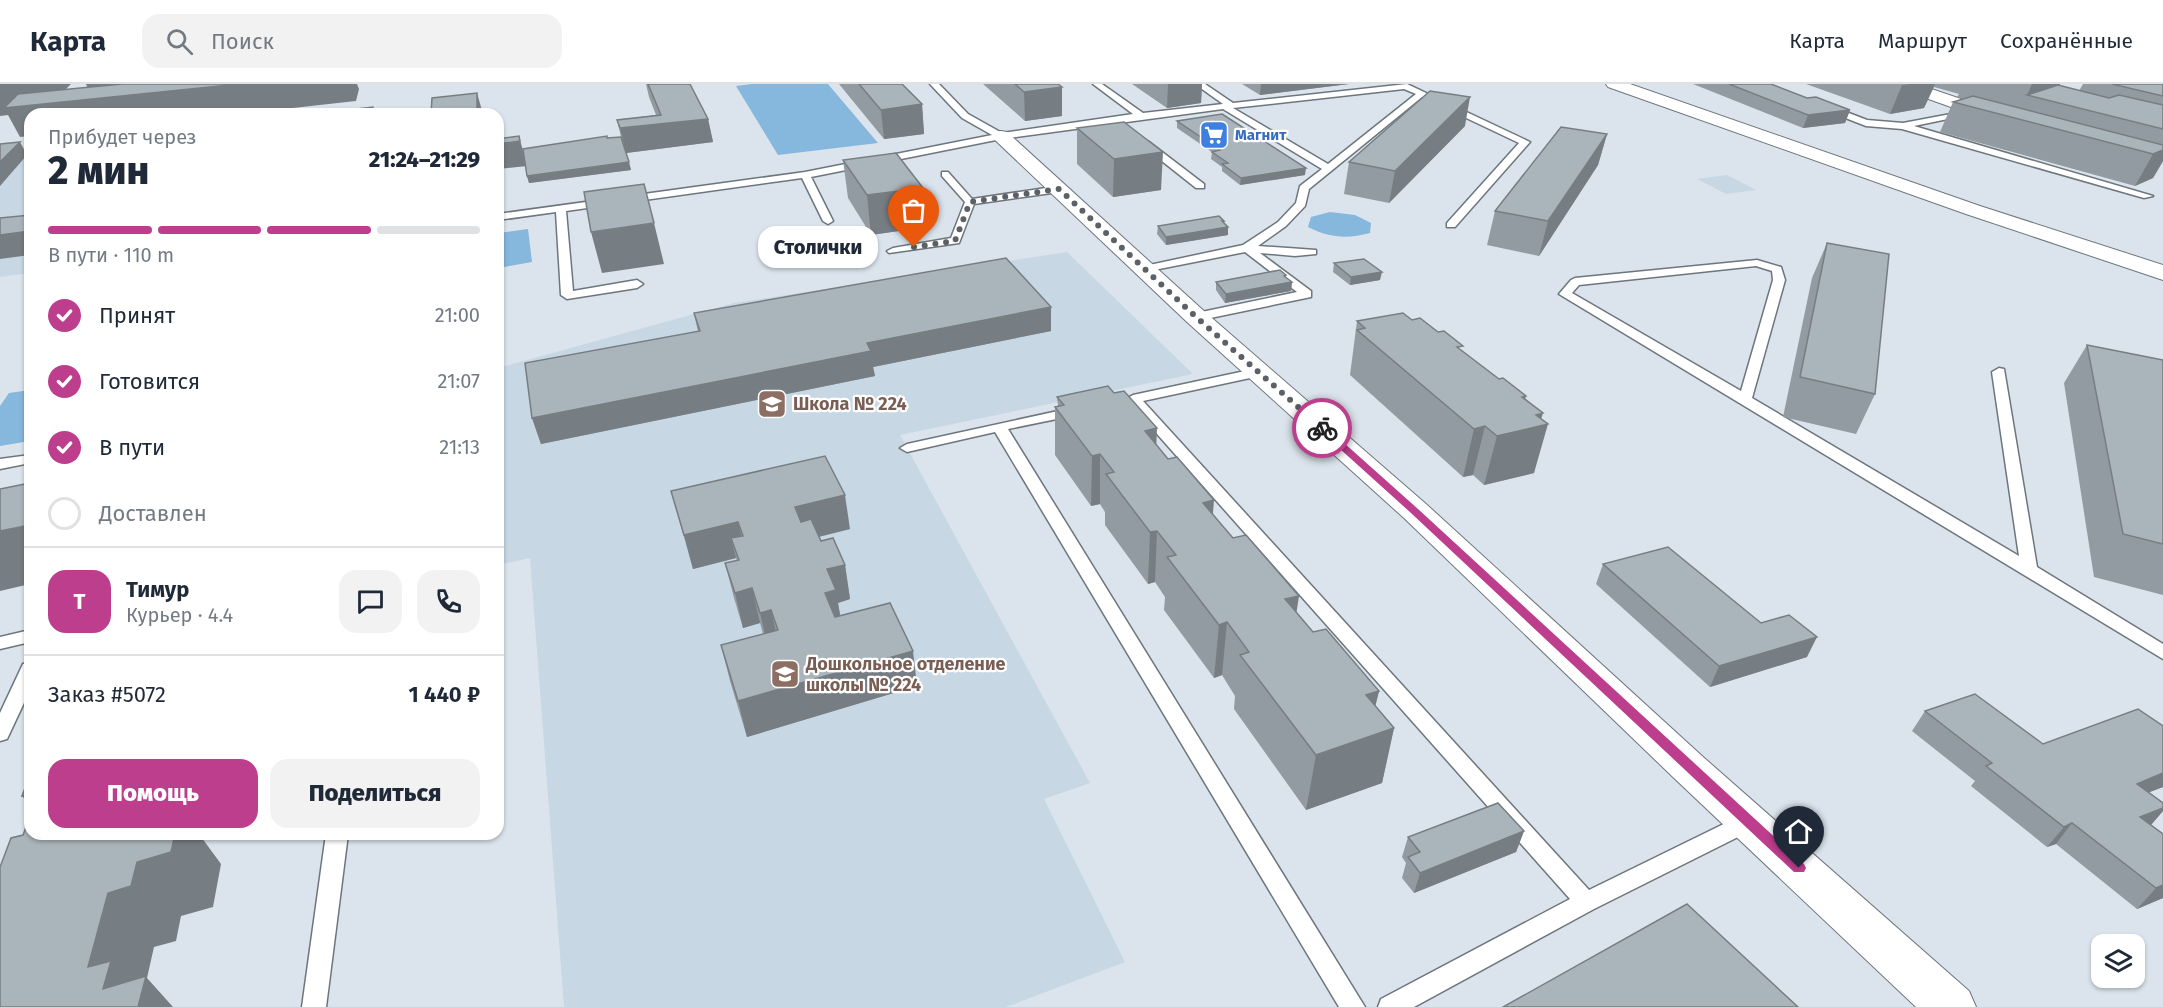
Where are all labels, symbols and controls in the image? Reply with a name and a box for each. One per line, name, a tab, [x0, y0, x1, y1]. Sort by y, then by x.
search box	[142, 14, 562, 68]
text: Карта	[30, 25, 106, 58]
icon: search	[163, 25, 196, 58]
text: Поиск	[211, 28, 274, 55]
text: Карта	[1789, 28, 1845, 54]
text: Маршрут	[1878, 28, 1967, 54]
text: Сохранённые	[2000, 28, 2133, 54]
supermarket icon: Магнит	[1198, 119, 1230, 151]
text: Прибудет через	[48, 125, 197, 149]
place label: Магнит	[1235, 126, 1287, 144]
text: 21:24–21:29	[369, 146, 480, 173]
text: 2 мин	[48, 148, 149, 194]
pin	[888, 185, 939, 247]
icon: bag	[897, 194, 930, 227]
callout: Столички	[758, 226, 878, 268]
text: Столички	[774, 235, 862, 259]
text: В пути · 110 m	[48, 243, 174, 267]
icon: check	[48, 299, 81, 332]
text: Принят	[99, 302, 175, 329]
text: 21:00	[435, 303, 480, 327]
icon: check	[48, 365, 81, 398]
text: Готовится	[99, 368, 200, 395]
text: 21:07	[438, 369, 480, 393]
school or university icon: Школа № 224	[756, 388, 788, 420]
place label: Школа № 224	[793, 393, 907, 415]
courier	[1292, 398, 1352, 458]
icon: bike	[1306, 412, 1339, 445]
icon: check	[48, 431, 81, 464]
text: В пути	[99, 434, 165, 461]
text: 21:13	[439, 435, 480, 459]
text: Доставлен	[99, 500, 207, 527]
button: chat	[339, 570, 402, 633]
button: phone	[417, 570, 480, 633]
text: Тимур	[126, 576, 189, 603]
text: Т	[74, 588, 85, 615]
text: Курьер · 4.4	[126, 603, 233, 627]
place label: Дошкольное отделение школы № 224	[805, 653, 1006, 696]
school or university icon: Дошкольное отделение школы № 224	[769, 658, 801, 690]
text: Заказ #5072	[48, 681, 166, 708]
text: 1 440 ₽	[409, 681, 480, 708]
button: Помощь	[48, 759, 258, 828]
button: Поделиться	[270, 759, 480, 828]
pin	[1773, 806, 1824, 868]
icon: home	[1782, 815, 1815, 848]
map controls	[2091, 934, 2145, 988]
button: layers	[2091, 934, 2145, 988]

